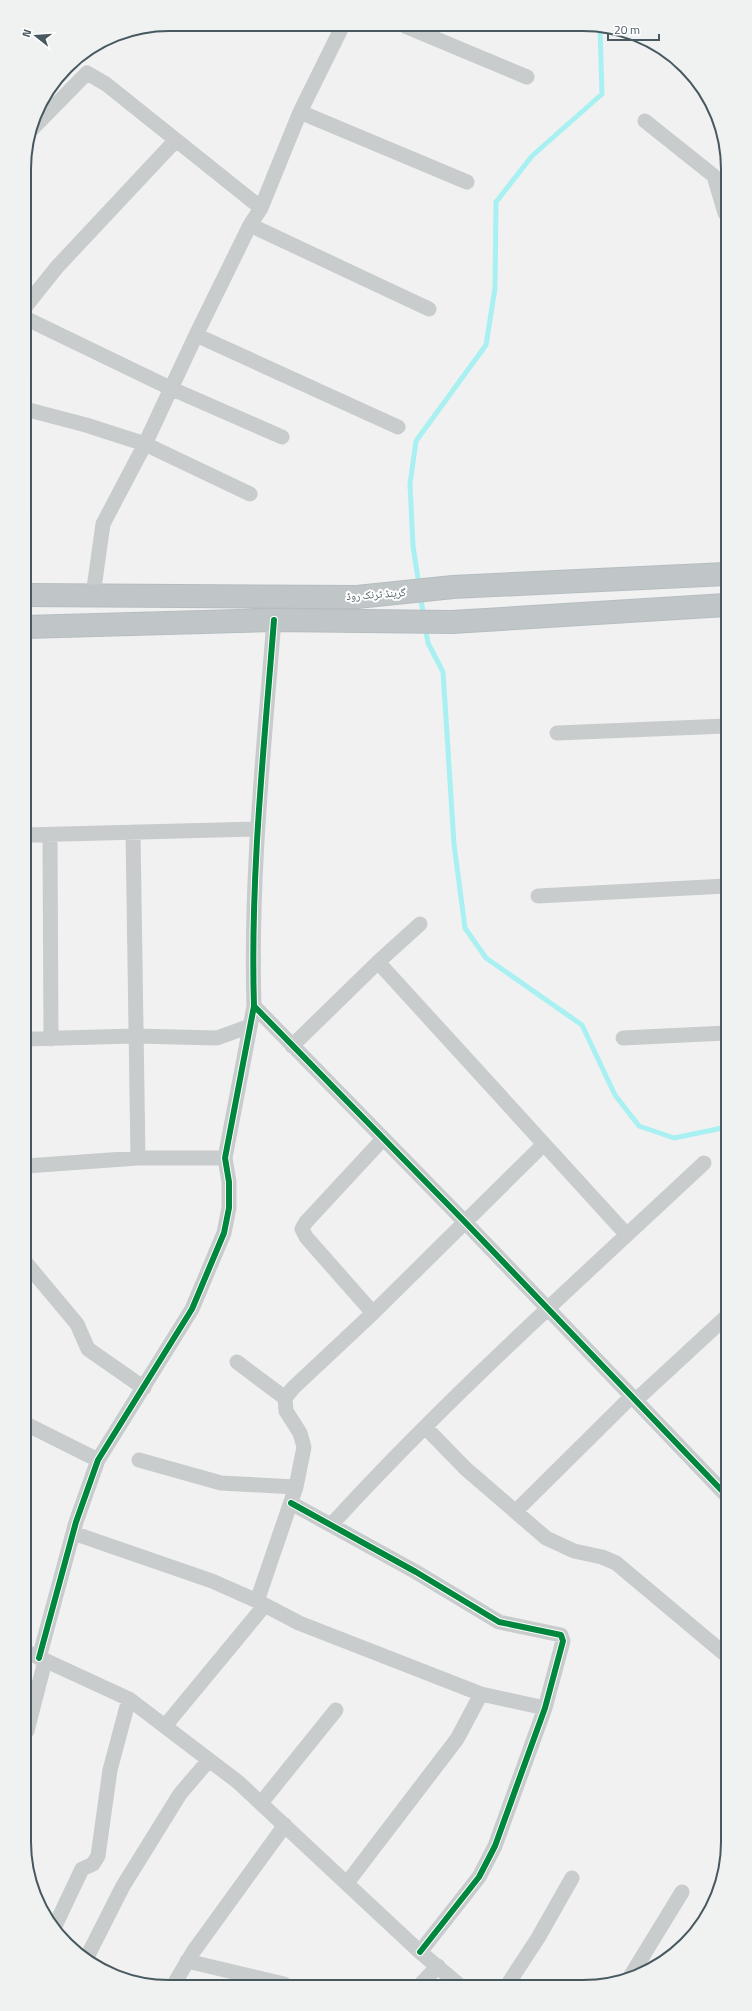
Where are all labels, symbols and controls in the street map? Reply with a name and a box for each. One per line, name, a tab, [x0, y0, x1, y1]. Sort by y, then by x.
north arrow	[16, 16, 56, 56]
scale bar	[608, 16, 659, 42]
text: 20 m	[614, 20, 640, 39]
text: N	[18, 27, 35, 39]
street label: گرینڈ ٹرنک روڈ	[346, 584, 407, 604]

